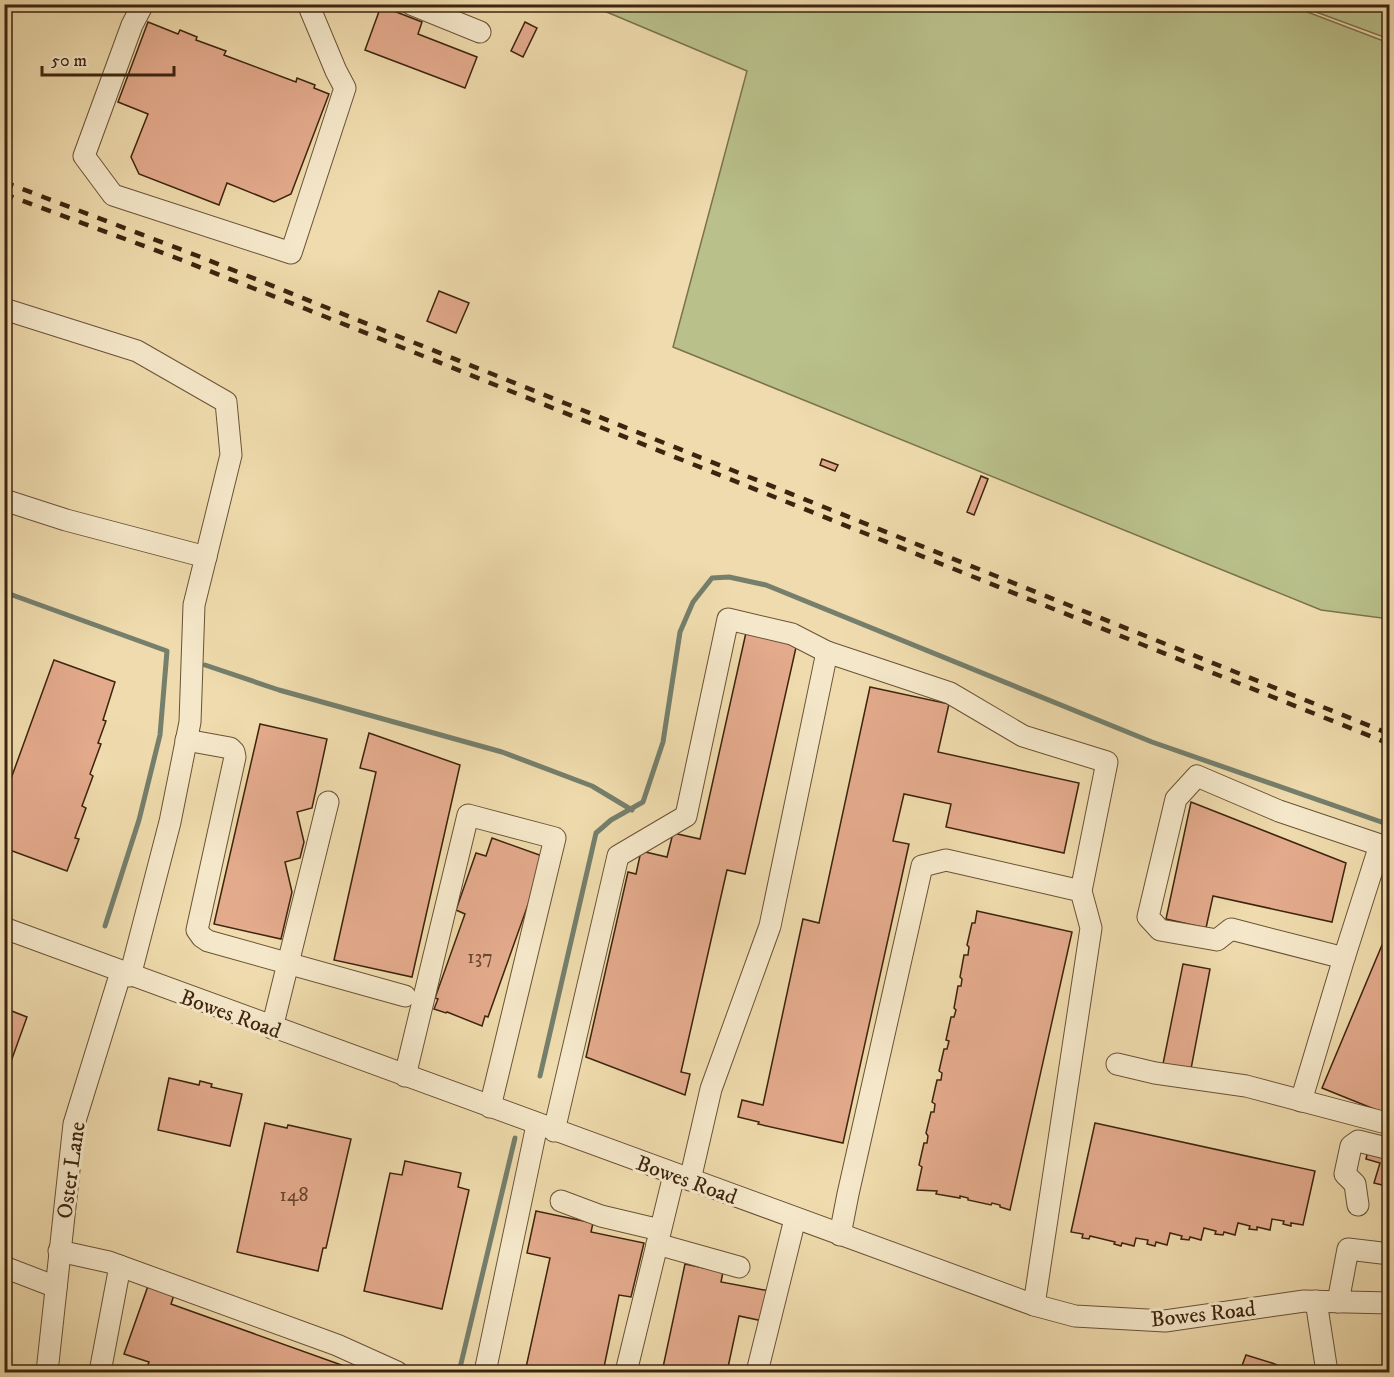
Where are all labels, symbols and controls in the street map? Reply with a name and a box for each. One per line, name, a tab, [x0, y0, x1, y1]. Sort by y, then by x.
scale bar	[42, 39, 174, 77]
text: 50 m	[51, 50, 87, 72]
house number: 137	[467, 945, 493, 970]
street label: Bowes Road	[176, 984, 285, 1045]
street label: Oster Lane	[51, 1120, 92, 1220]
street label: Bowes Road	[632, 1150, 741, 1211]
house number: 148	[280, 1183, 308, 1208]
street label: Bowes Road	[1149, 1296, 1257, 1333]

